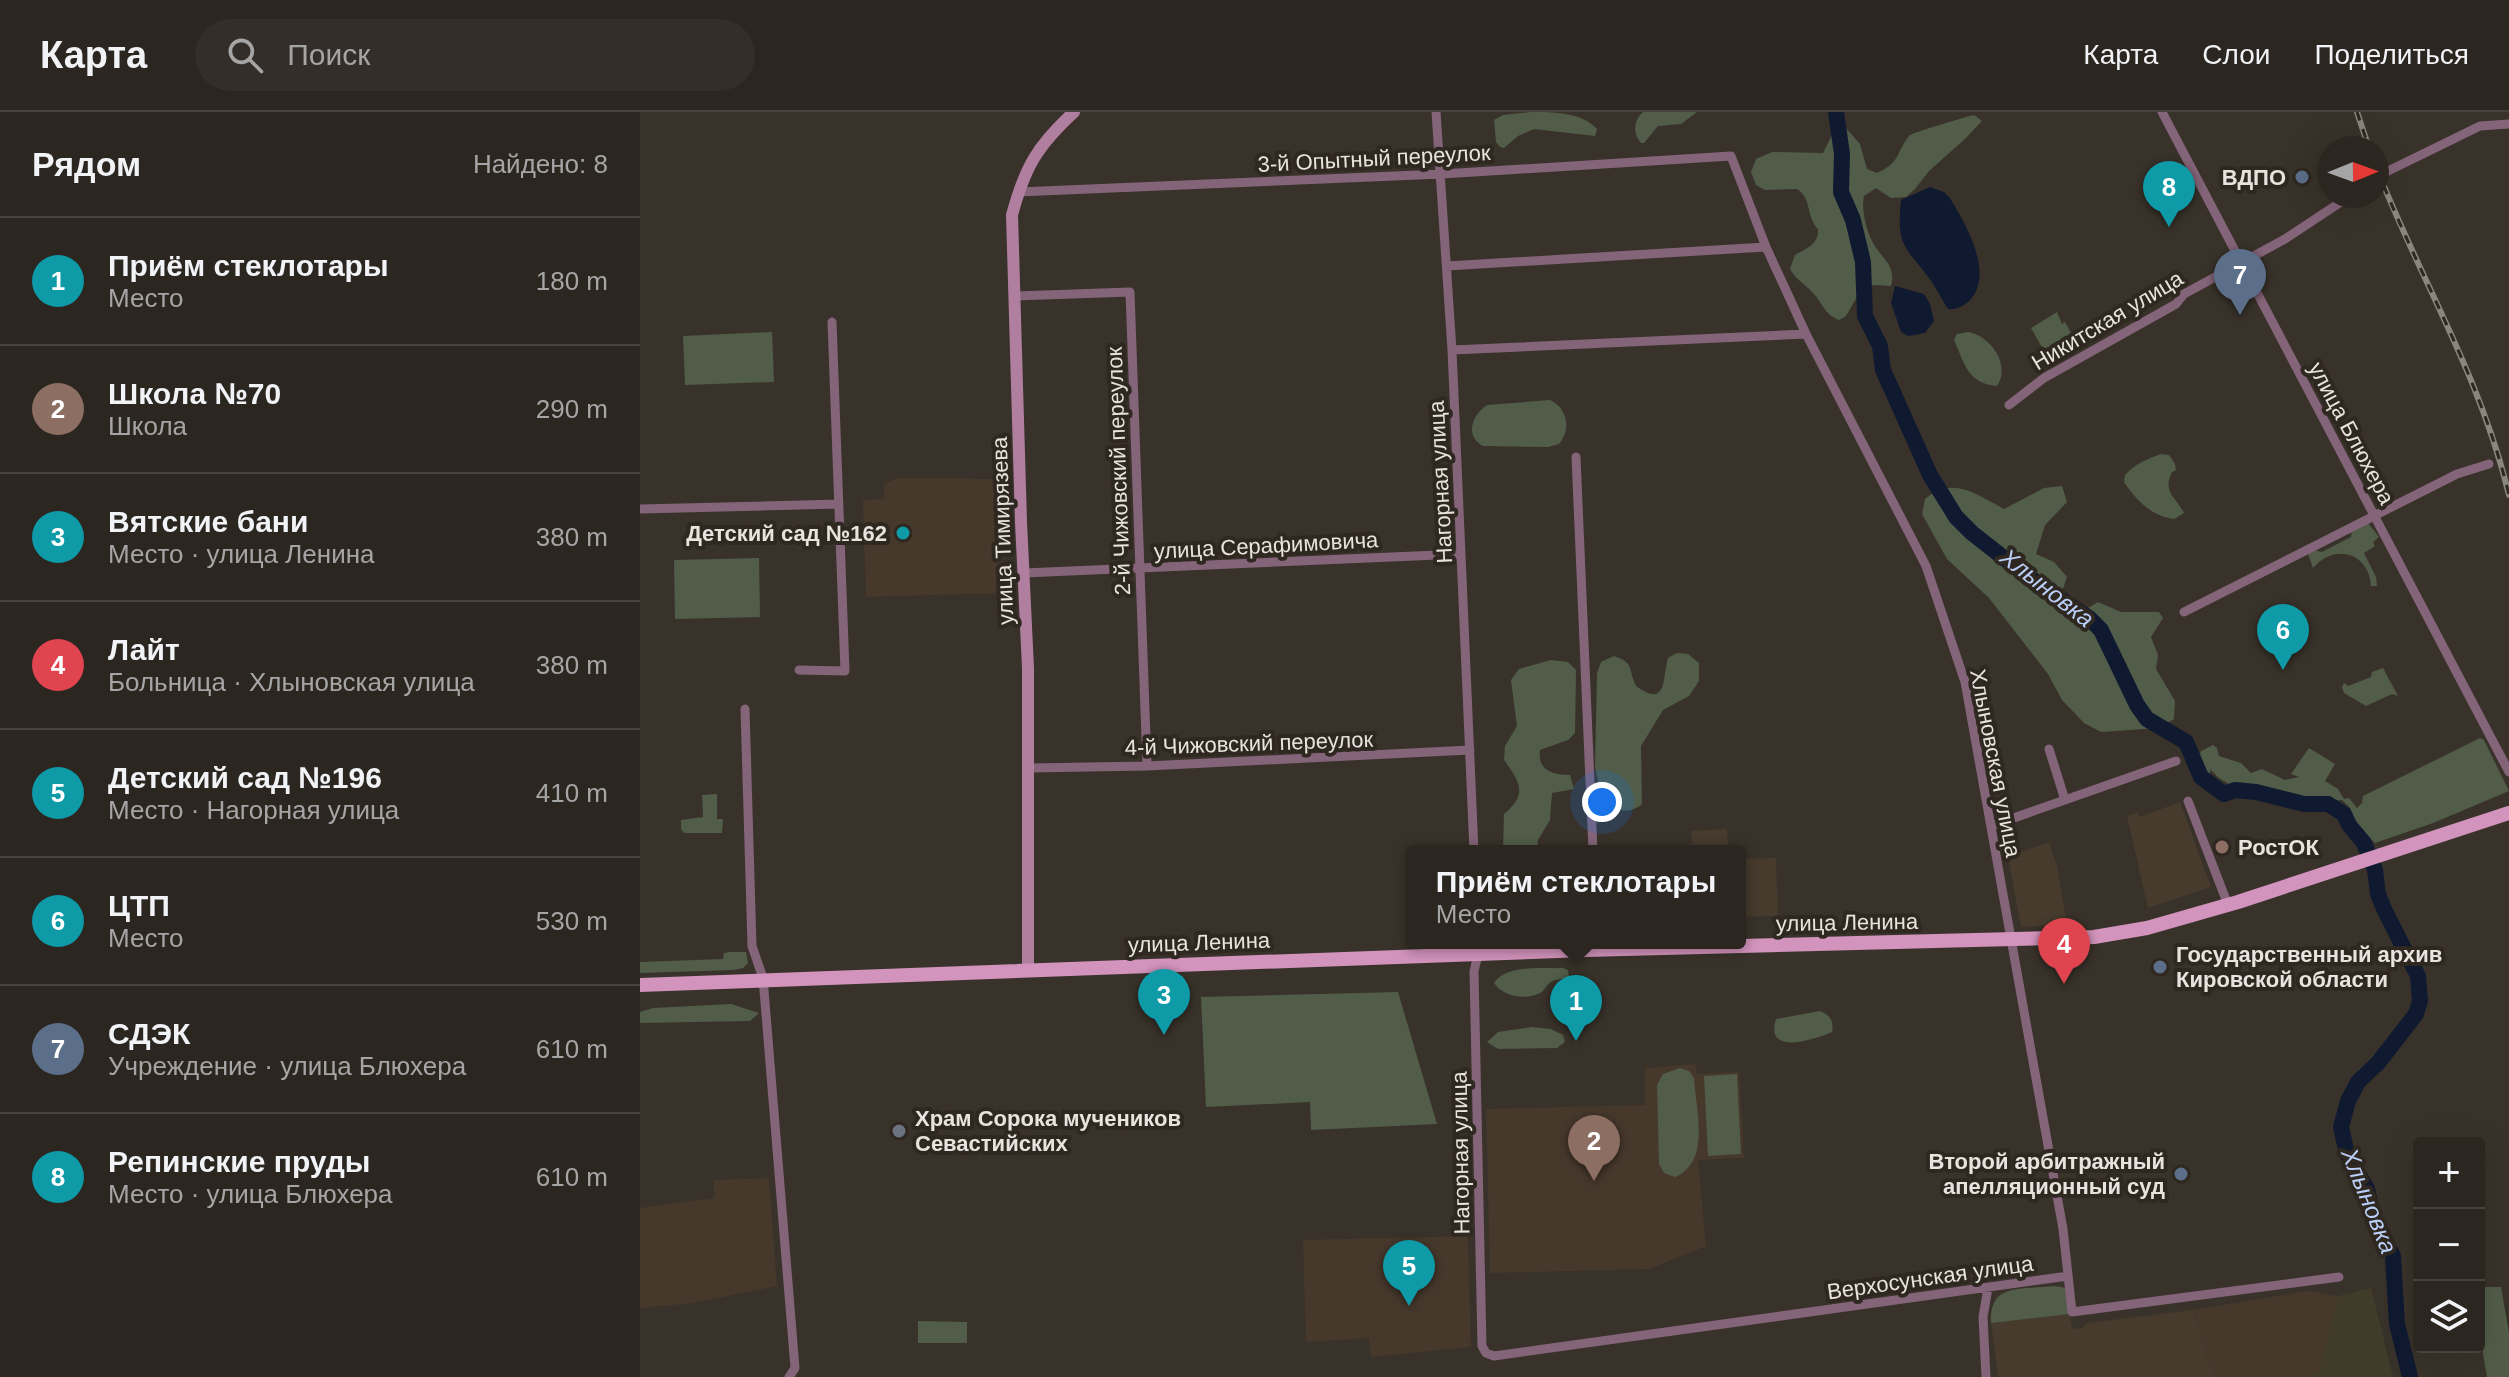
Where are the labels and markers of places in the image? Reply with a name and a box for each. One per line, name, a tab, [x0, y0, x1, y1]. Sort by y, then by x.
pin: 8	[2143, 161, 2195, 227]
place label: ВДПО	[2222, 165, 2286, 190]
marker: ВДПО	[2293, 168, 2311, 186]
pin: 7	[2214, 249, 2266, 315]
place label: Детский сад №162	[686, 521, 887, 546]
marker: Детский сад №162	[894, 524, 912, 542]
pin: 6	[2257, 604, 2309, 670]
place label: РостОК	[2238, 835, 2319, 860]
marker: РостОК	[2213, 838, 2231, 856]
pin: 4	[2038, 918, 2090, 984]
place label: Государственный архив Кировской области	[2176, 942, 2442, 992]
marker: Государственный архив Кировской области	[2151, 958, 2169, 976]
pin: 3	[1138, 969, 1190, 1035]
pin: 1	[1550, 975, 1602, 1041]
place label: Храм Сорока мучеников Севастийских	[915, 1106, 1181, 1156]
pin: 2	[1568, 1115, 1620, 1181]
marker: Храм Сорока мучеников Севастийских	[890, 1122, 908, 1140]
place label: Второй арбитражный апелляционный суд	[1929, 1149, 2165, 1199]
marker: Второй арбитражный апелляционный суд	[2172, 1165, 2190, 1183]
pin: 5	[1383, 1240, 1435, 1306]

